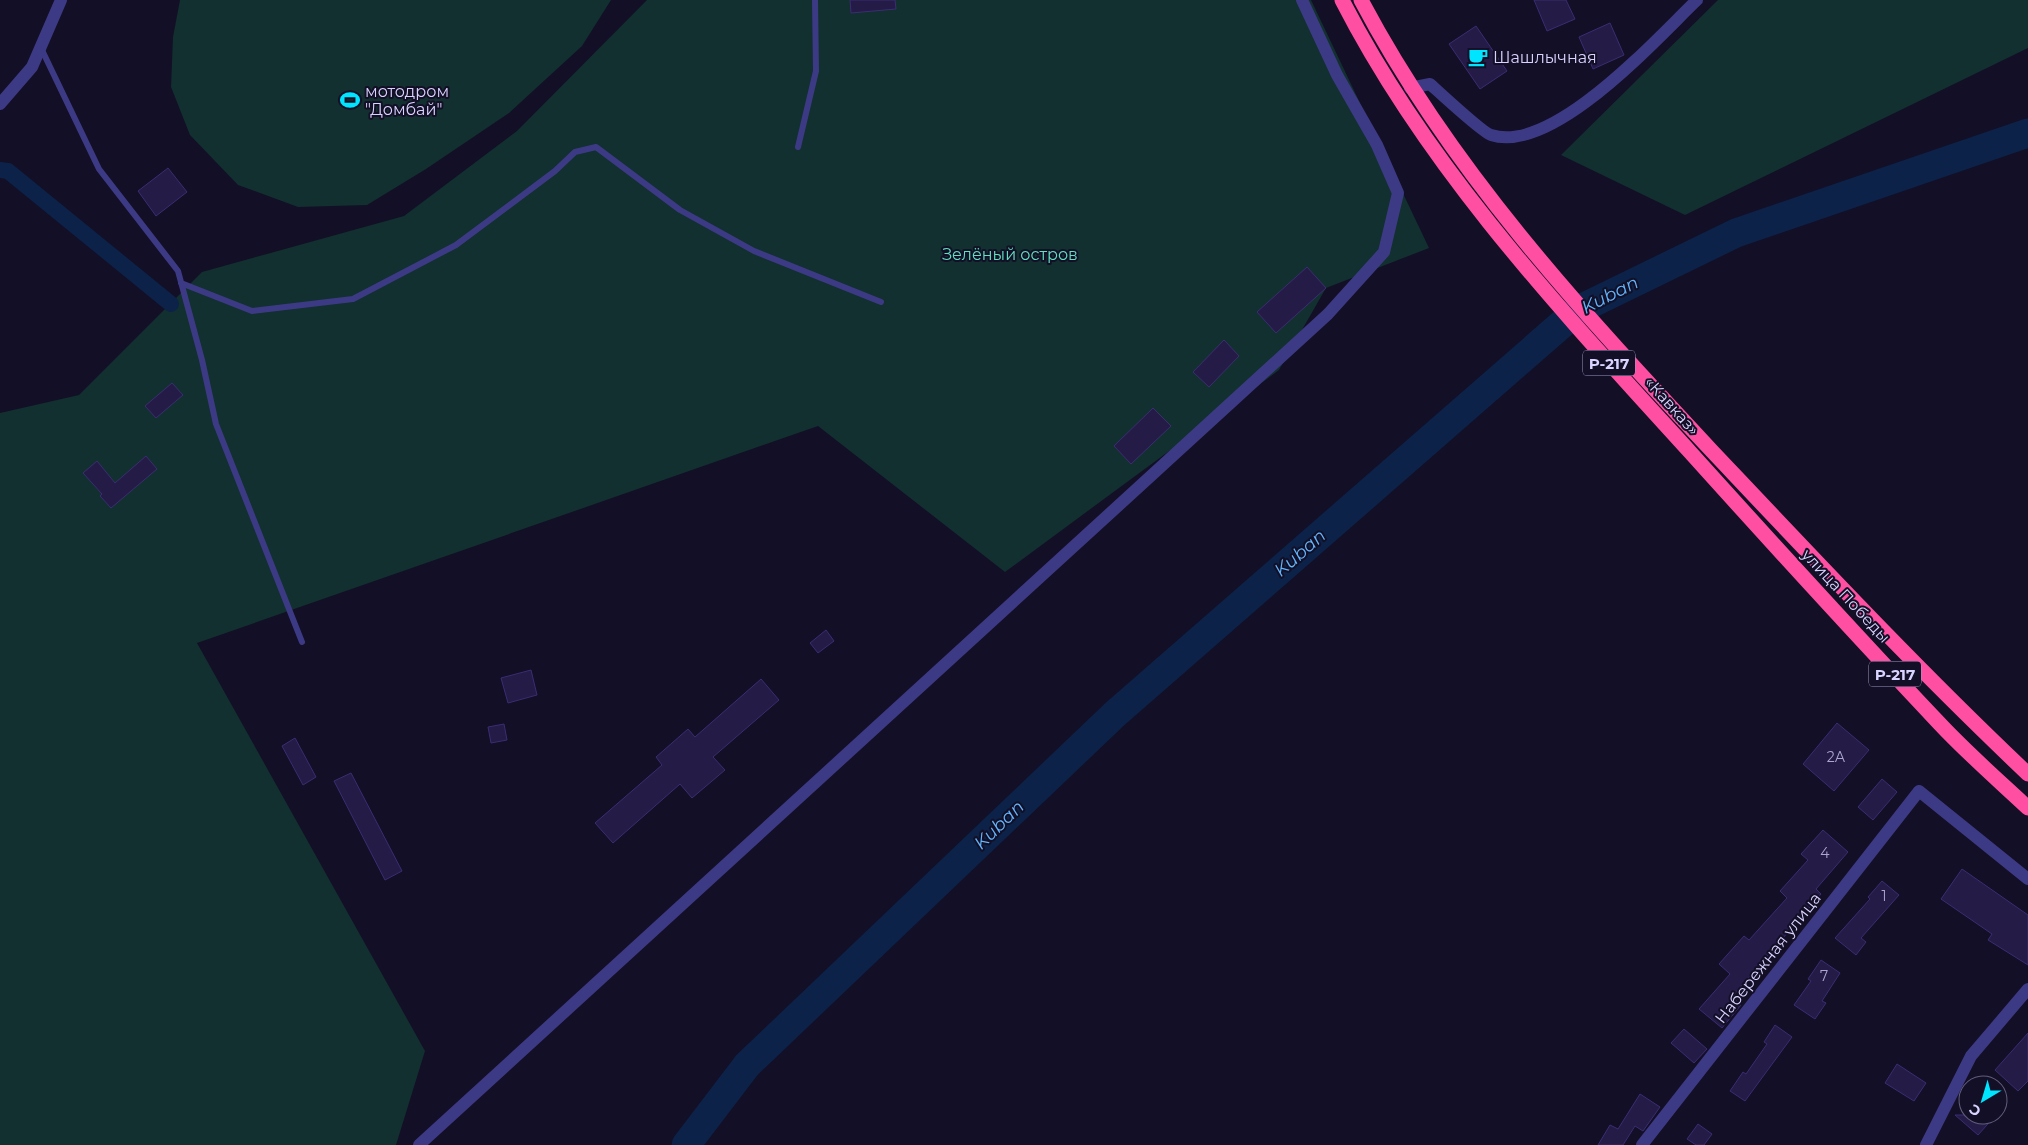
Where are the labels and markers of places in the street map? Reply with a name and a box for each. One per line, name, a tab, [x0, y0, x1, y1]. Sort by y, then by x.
cafe icon: Шашлычная	[1467, 46, 1489, 68]
place label: Шашлычная	[1493, 48, 1597, 67]
place label: мотодром "Домбай"	[365, 82, 449, 119]
sports icon: мотодром "Домбай"	[339, 89, 361, 111]

